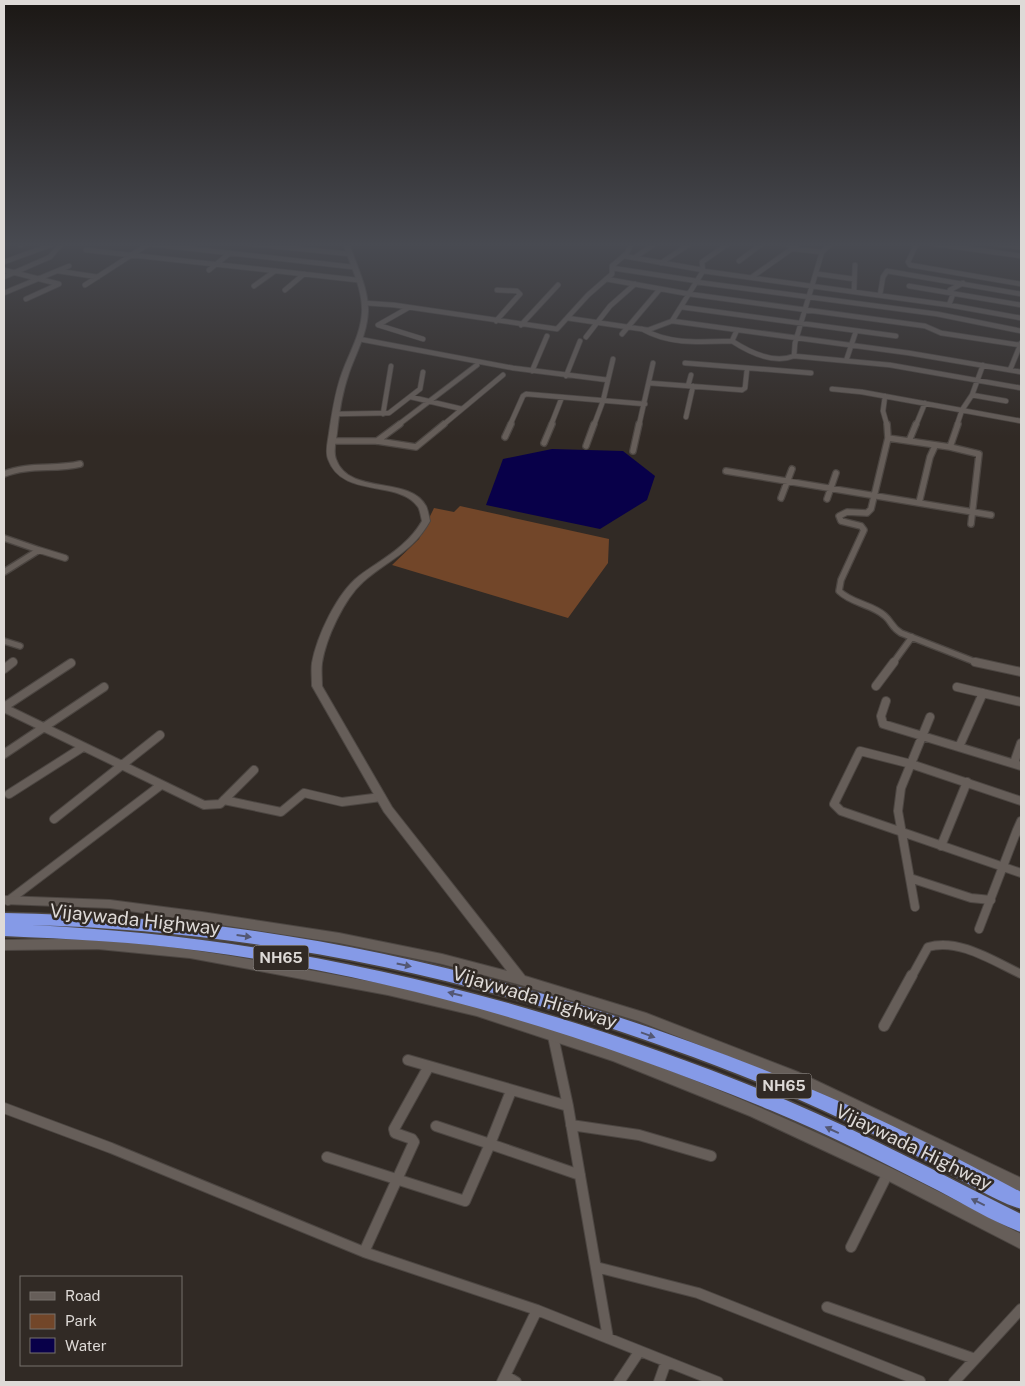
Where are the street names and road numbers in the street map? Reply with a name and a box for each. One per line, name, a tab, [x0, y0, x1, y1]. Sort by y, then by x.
street label: Vijaywada Highway	[49, 899, 221, 939]
road number: NH65	[254, 946, 308, 970]
street label: Vijaywada Highway	[450, 961, 620, 1033]
road number: NH65	[756, 1074, 812, 1098]
street label: Vijaywada Highway	[832, 1100, 996, 1194]

